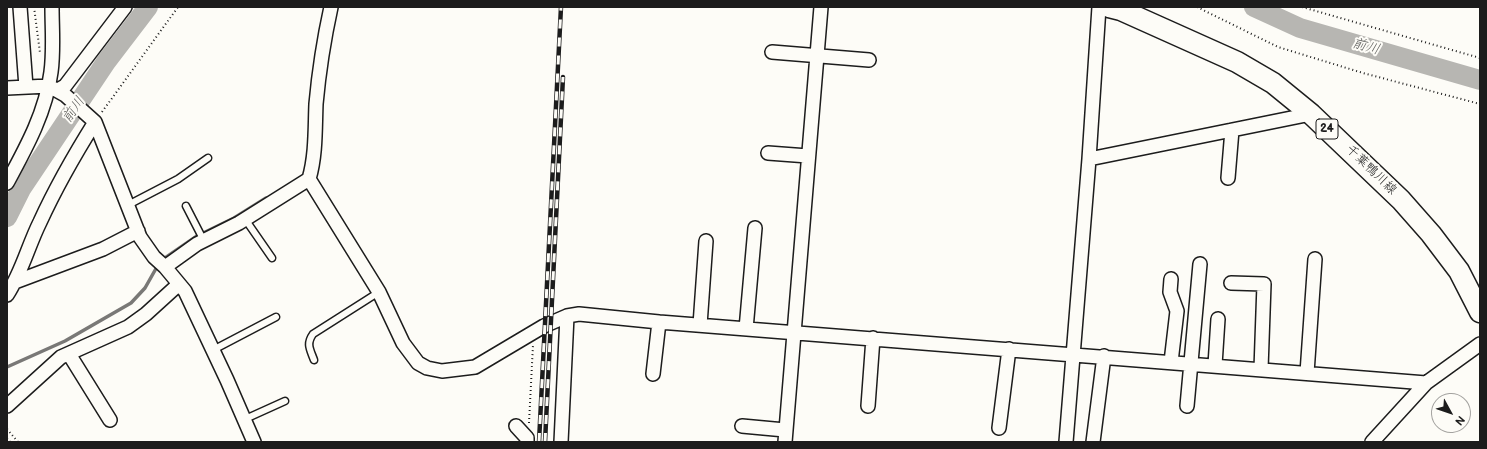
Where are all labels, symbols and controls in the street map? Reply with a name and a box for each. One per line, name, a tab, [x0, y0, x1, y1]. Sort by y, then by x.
water label: 前川	[1350, 35, 1382, 59]
water label: 前川	[59, 94, 89, 126]
road number: 24	[1316, 119, 1338, 139]
street label: 千葉鴨川線	[1342, 142, 1400, 198]
north arrow	[1431, 393, 1471, 433]
text: N	[1452, 413, 1467, 428]

